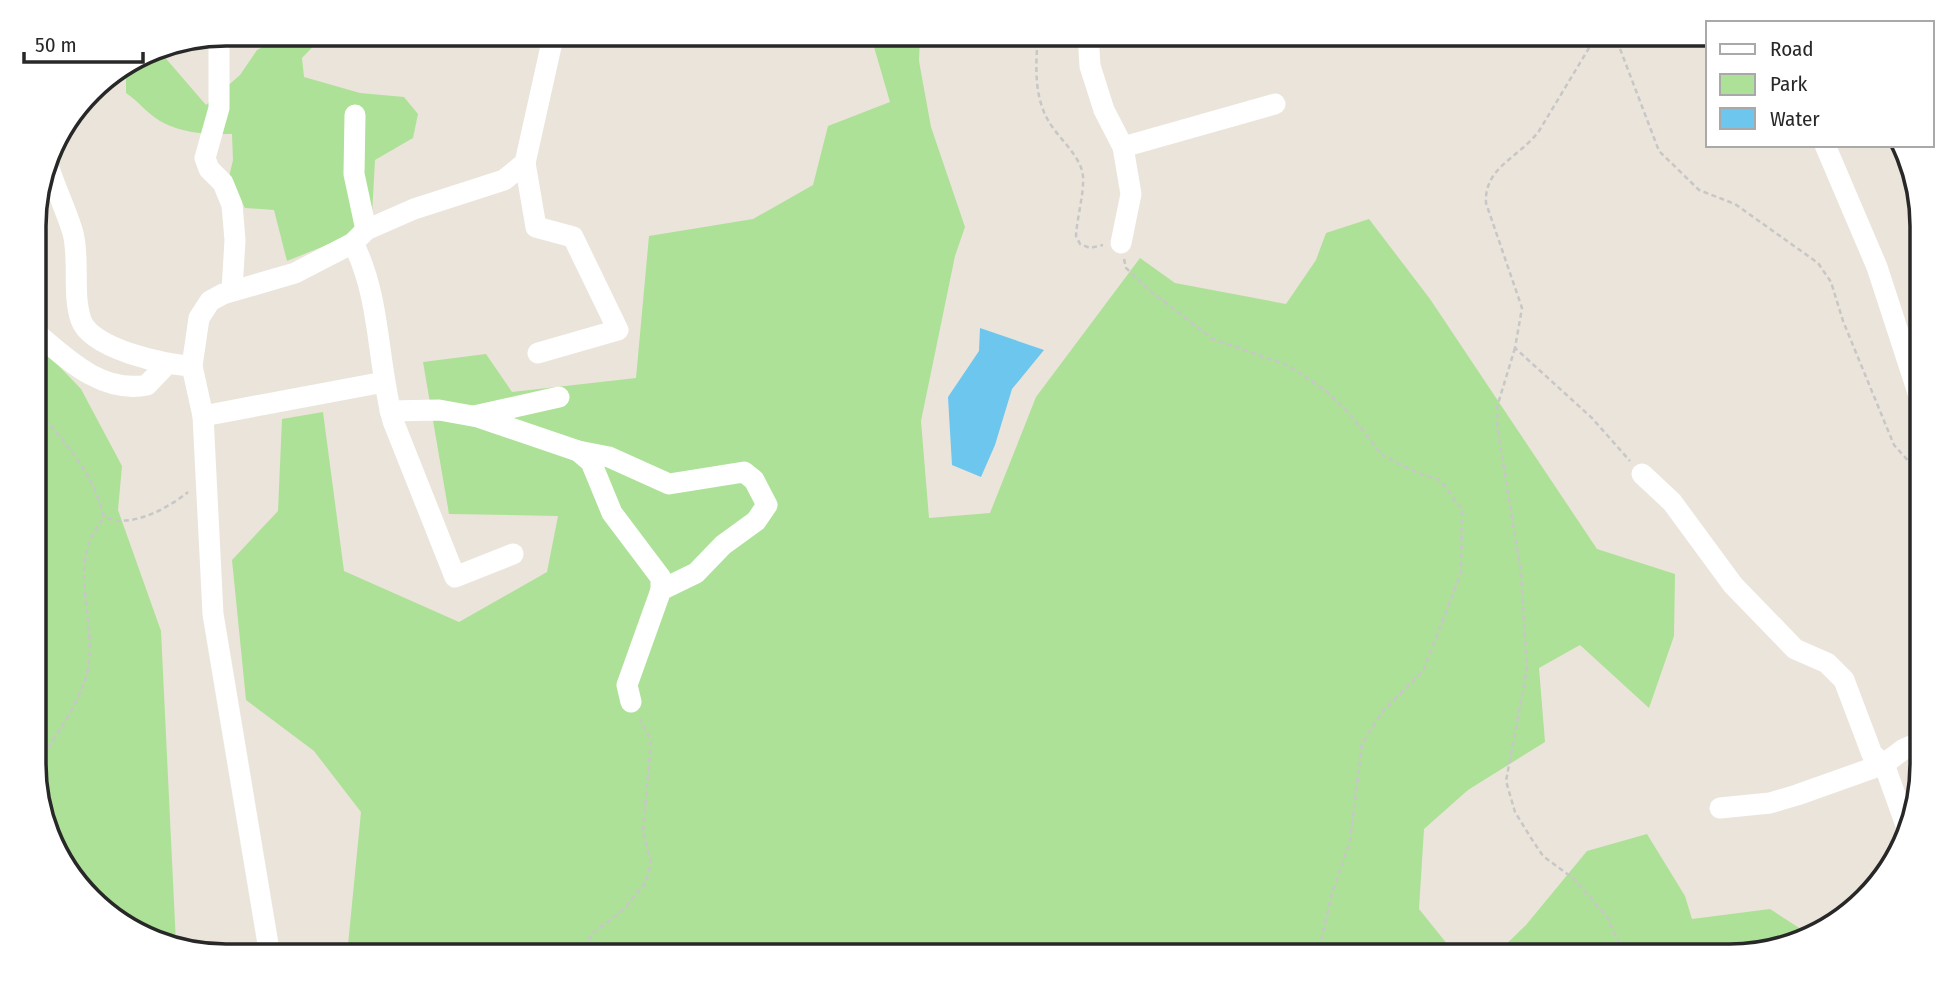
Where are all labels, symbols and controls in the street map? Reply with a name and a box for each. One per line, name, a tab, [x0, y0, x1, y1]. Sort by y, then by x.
scale bar	[24, 21, 144, 65]
legend	[1706, 21, 1934, 147]
text: 50 m	[35, 32, 77, 58]
text: Road	[1770, 36, 1814, 62]
text: Park	[1770, 71, 1808, 97]
text: Water	[1770, 106, 1820, 132]

